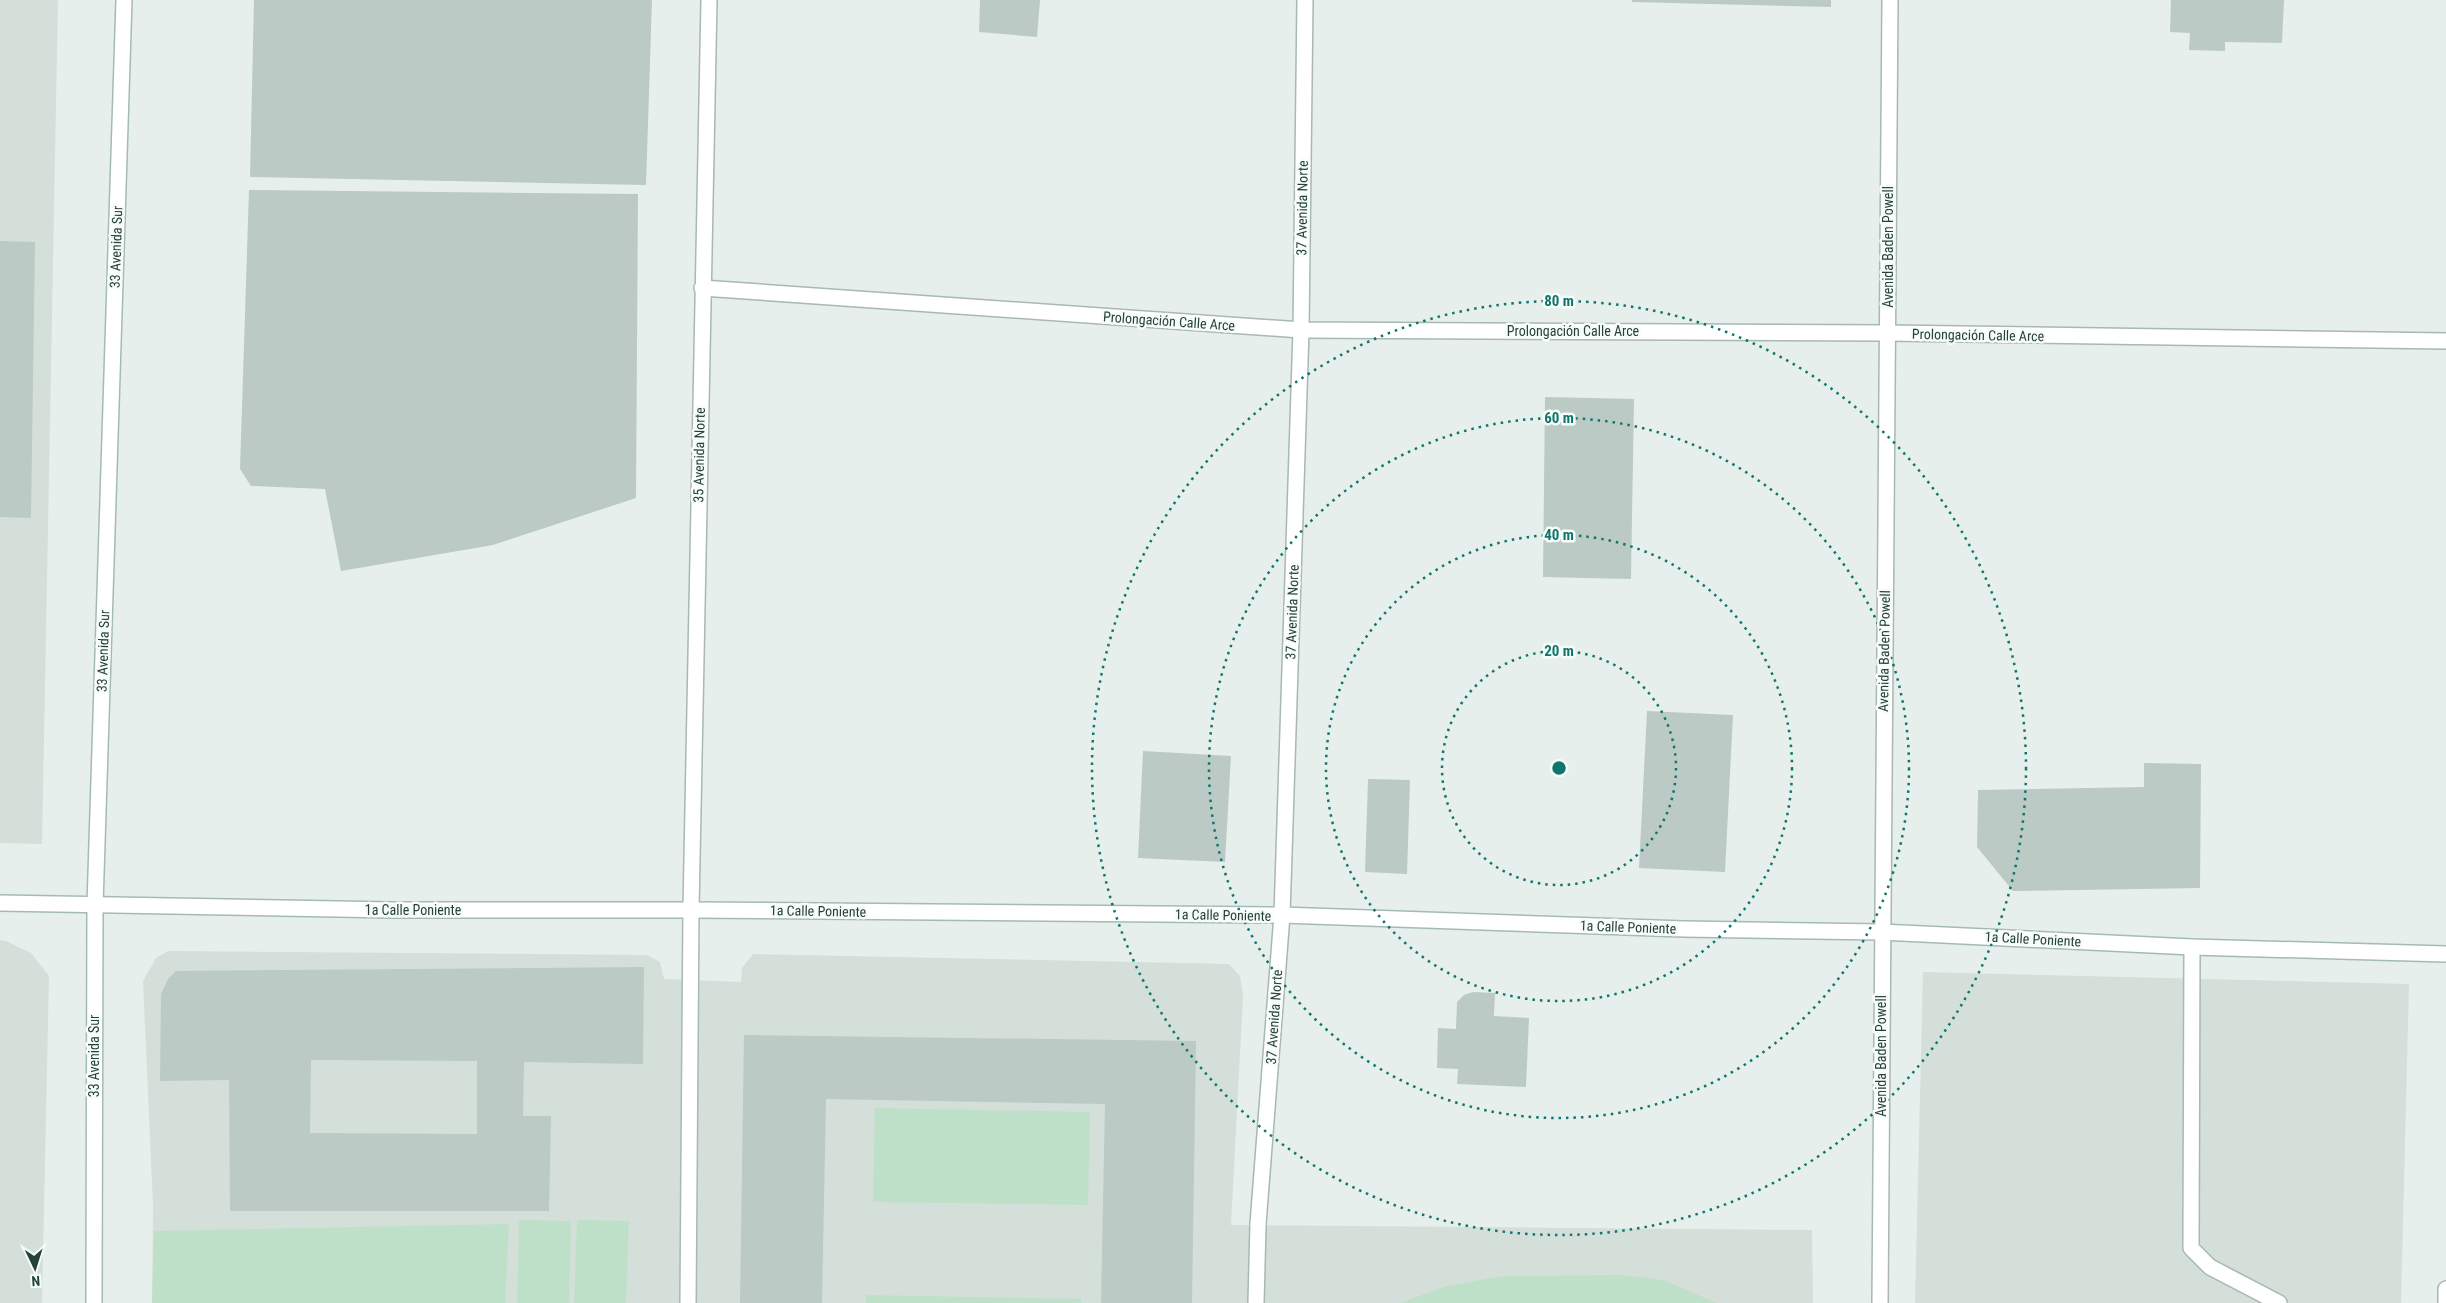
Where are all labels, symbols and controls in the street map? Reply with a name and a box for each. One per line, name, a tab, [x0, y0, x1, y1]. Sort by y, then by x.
street label: 37 Avenida Norte	[1293, 160, 1311, 256]
street label: Avenida Baden Powell	[1880, 186, 1896, 308]
street label: 33 Avenida Sur	[107, 206, 125, 288]
text: 80 m	[1544, 292, 1574, 310]
street label: Prolongación Calle Arce	[1102, 308, 1236, 334]
street label: Prolongación Calle Arce	[1507, 323, 1640, 339]
street label: Prolongación Calle Arce	[1912, 326, 2045, 344]
street label: 35 Avenida Norte	[690, 407, 708, 503]
text: 60 m	[1544, 409, 1574, 427]
text: 40 m	[1544, 526, 1574, 544]
street label: 37 Avenida Norte	[1282, 564, 1302, 660]
street label: Avenida Baden Powell	[1875, 590, 1893, 712]
street label: 33 Avenida Sur	[94, 610, 112, 692]
text: 20 m	[1544, 642, 1574, 660]
centre of rings	[1550, 759, 1568, 777]
street label: 1a Calle Poniente	[365, 902, 462, 918]
street label: 1a Calle Poniente	[770, 902, 867, 920]
street label: 1a Calle Poniente	[1175, 906, 1272, 924]
street label: 1a Calle Poniente	[1580, 917, 1677, 937]
street label: 1a Calle Poniente	[1984, 928, 2082, 950]
street label: 37 Avenida Norte	[1263, 969, 1285, 1065]
street label: Avenida Baden Powell	[1873, 995, 1889, 1117]
street label: 33 Avenida Sur	[86, 1015, 102, 1097]
north arrow	[10, 1243, 60, 1293]
text: N	[31, 1273, 41, 1289]

